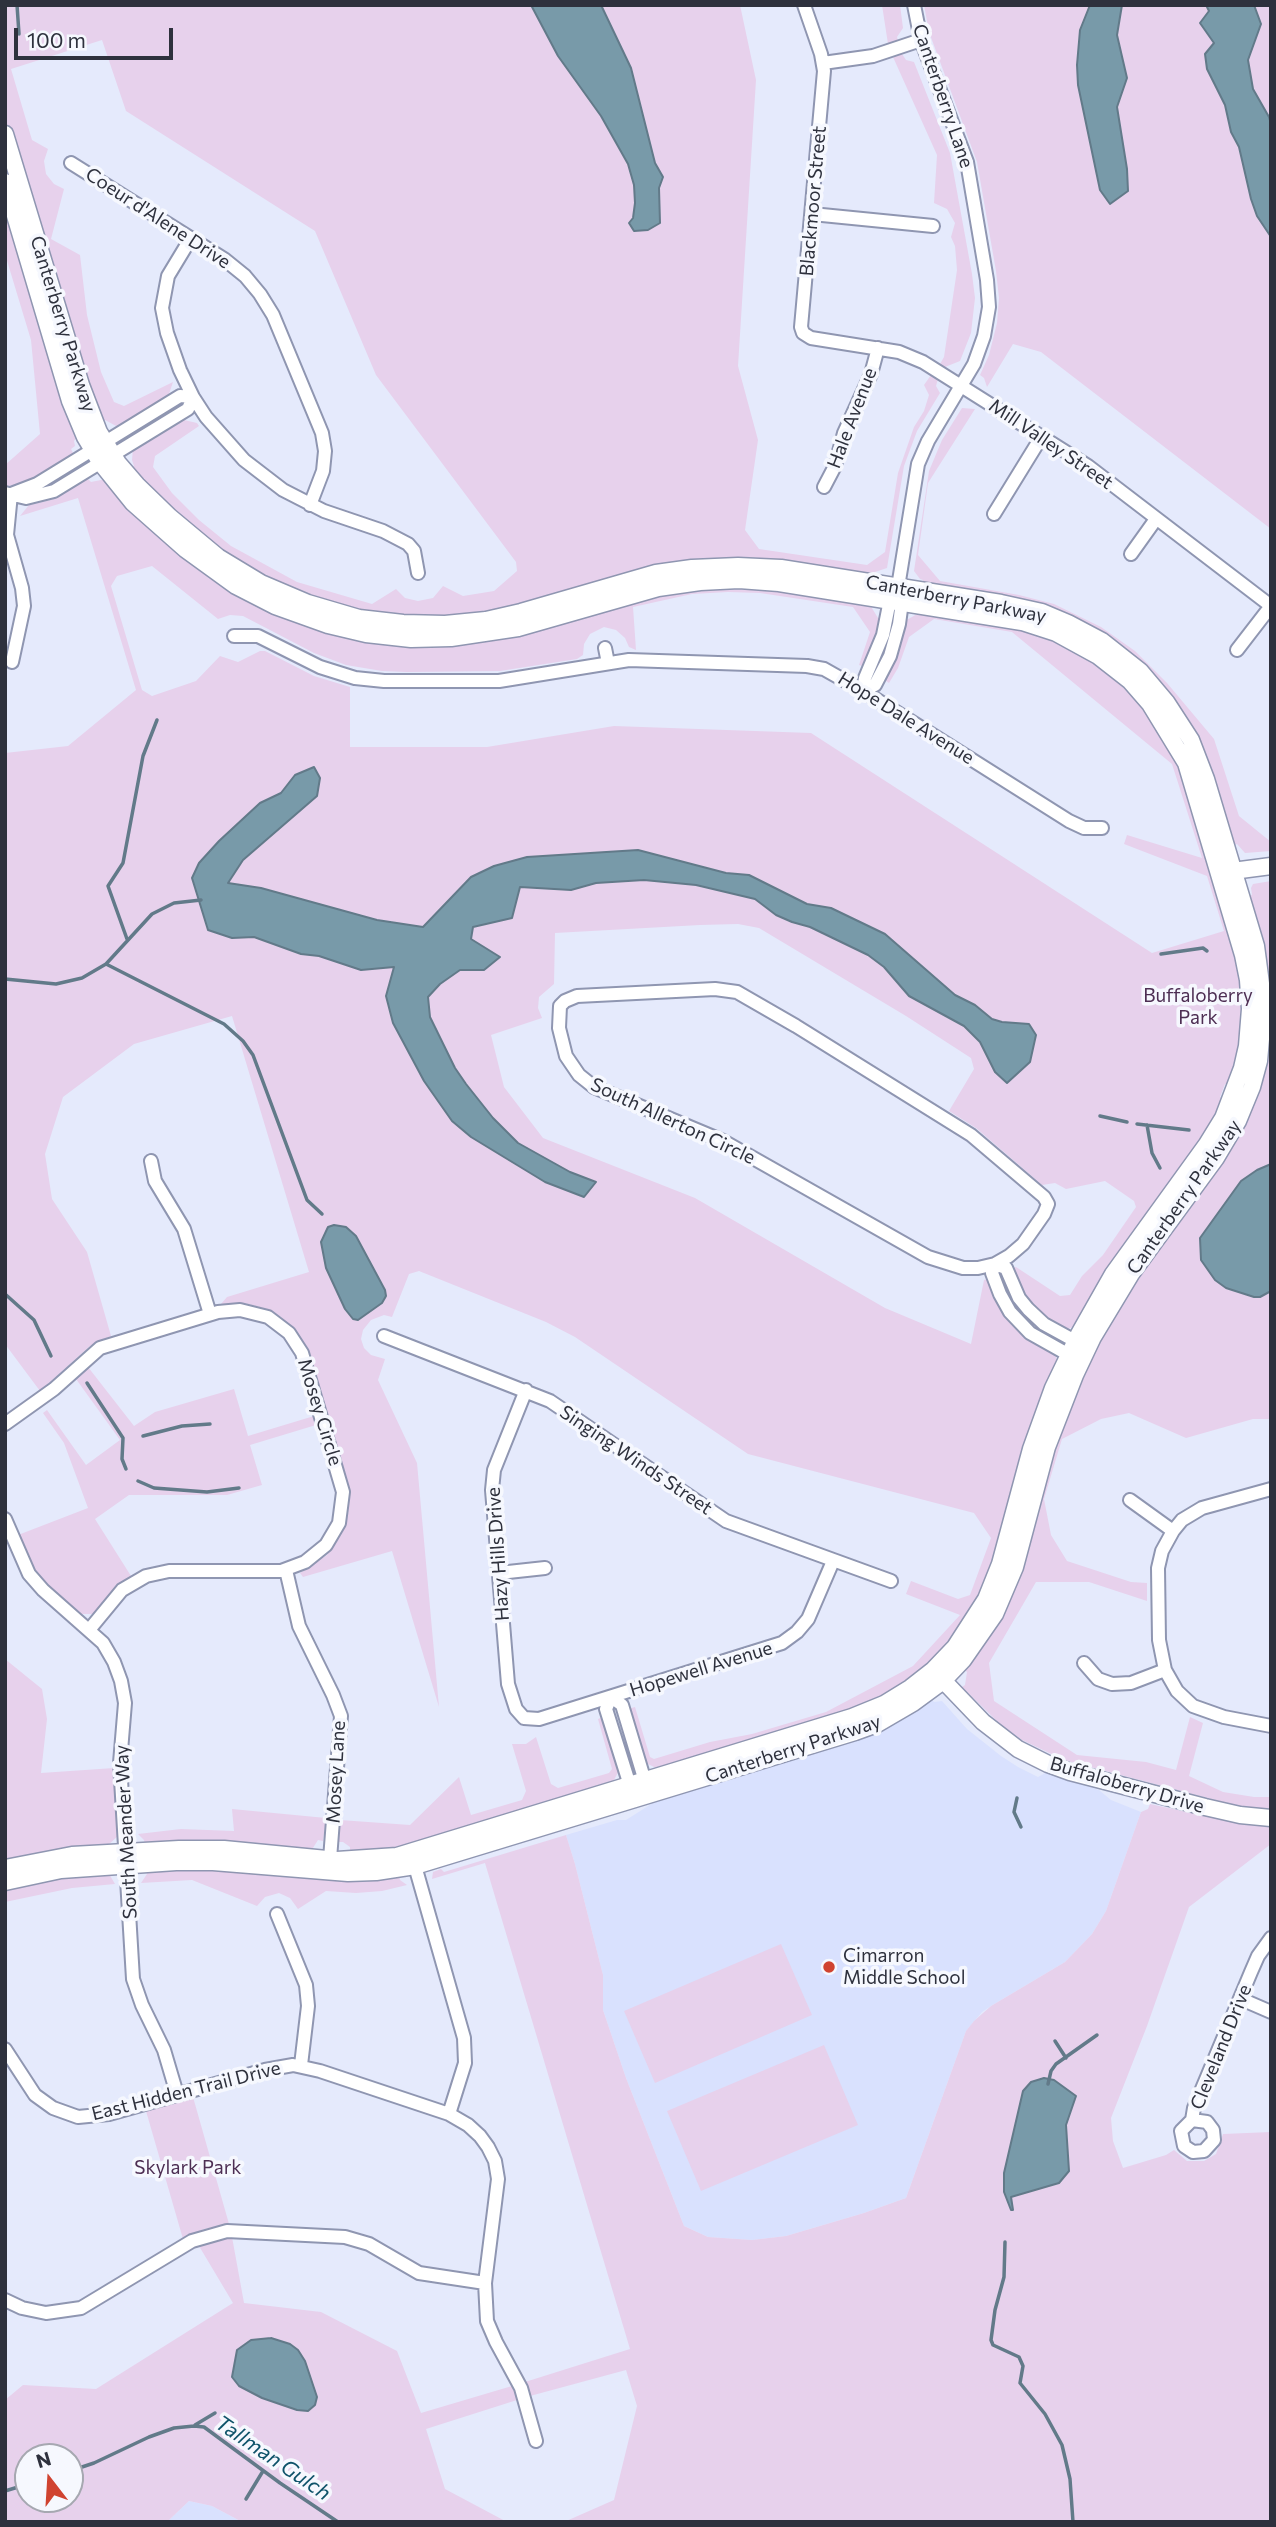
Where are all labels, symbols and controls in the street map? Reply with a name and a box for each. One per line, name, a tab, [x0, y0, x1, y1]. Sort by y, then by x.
scale bar	[18, 14, 177, 58]
street label: Canterberry Lane	[908, 21, 978, 171]
text: 100 m	[27, 27, 86, 52]
street label: Blackmoor Street	[795, 125, 831, 277]
street label: Coeur d'Alene Drive	[81, 163, 235, 273]
street label: Canterberry Parkway	[25, 233, 101, 415]
street label: Hale Avenue	[822, 364, 882, 472]
street label: Mill Valley Street	[985, 394, 1117, 494]
street label: Canterberry Parkway	[864, 570, 1048, 628]
street label: Hope Dale Avenue	[834, 667, 978, 769]
park label: Buffaloberry Park	[1143, 985, 1253, 1029]
street label: South Allerton Circle	[587, 1073, 759, 1169]
street label: Canterberry Parkway	[1122, 1115, 1246, 1279]
street label: Mosey Circle	[293, 1356, 347, 1468]
street label: Singing Winds Street	[555, 1400, 717, 1520]
street label: Hazy Hills Drive	[482, 1486, 514, 1622]
street label: Hopewell Avenue	[627, 1636, 775, 1702]
street label: Canterberry Parkway	[702, 1710, 884, 1788]
street label: Mosey Lane	[322, 1720, 350, 1824]
street label: South Meander Way	[110, 1744, 142, 1920]
street label: Buffaloberry Drive	[1047, 1752, 1207, 1818]
place label: Cimarron Middle School	[843, 1945, 965, 1989]
marker: Cimarron Middle School	[821, 1959, 837, 1975]
street label: Cleveland Drive	[1185, 1981, 1257, 2113]
street label: East Hidden Trail Drive	[89, 2056, 283, 2126]
park label: Skylark Park	[134, 2157, 242, 2179]
water label: Tallman Gulch	[211, 2410, 335, 2506]
north arrow	[14, 2443, 84, 2513]
text: N	[33, 2446, 53, 2472]

